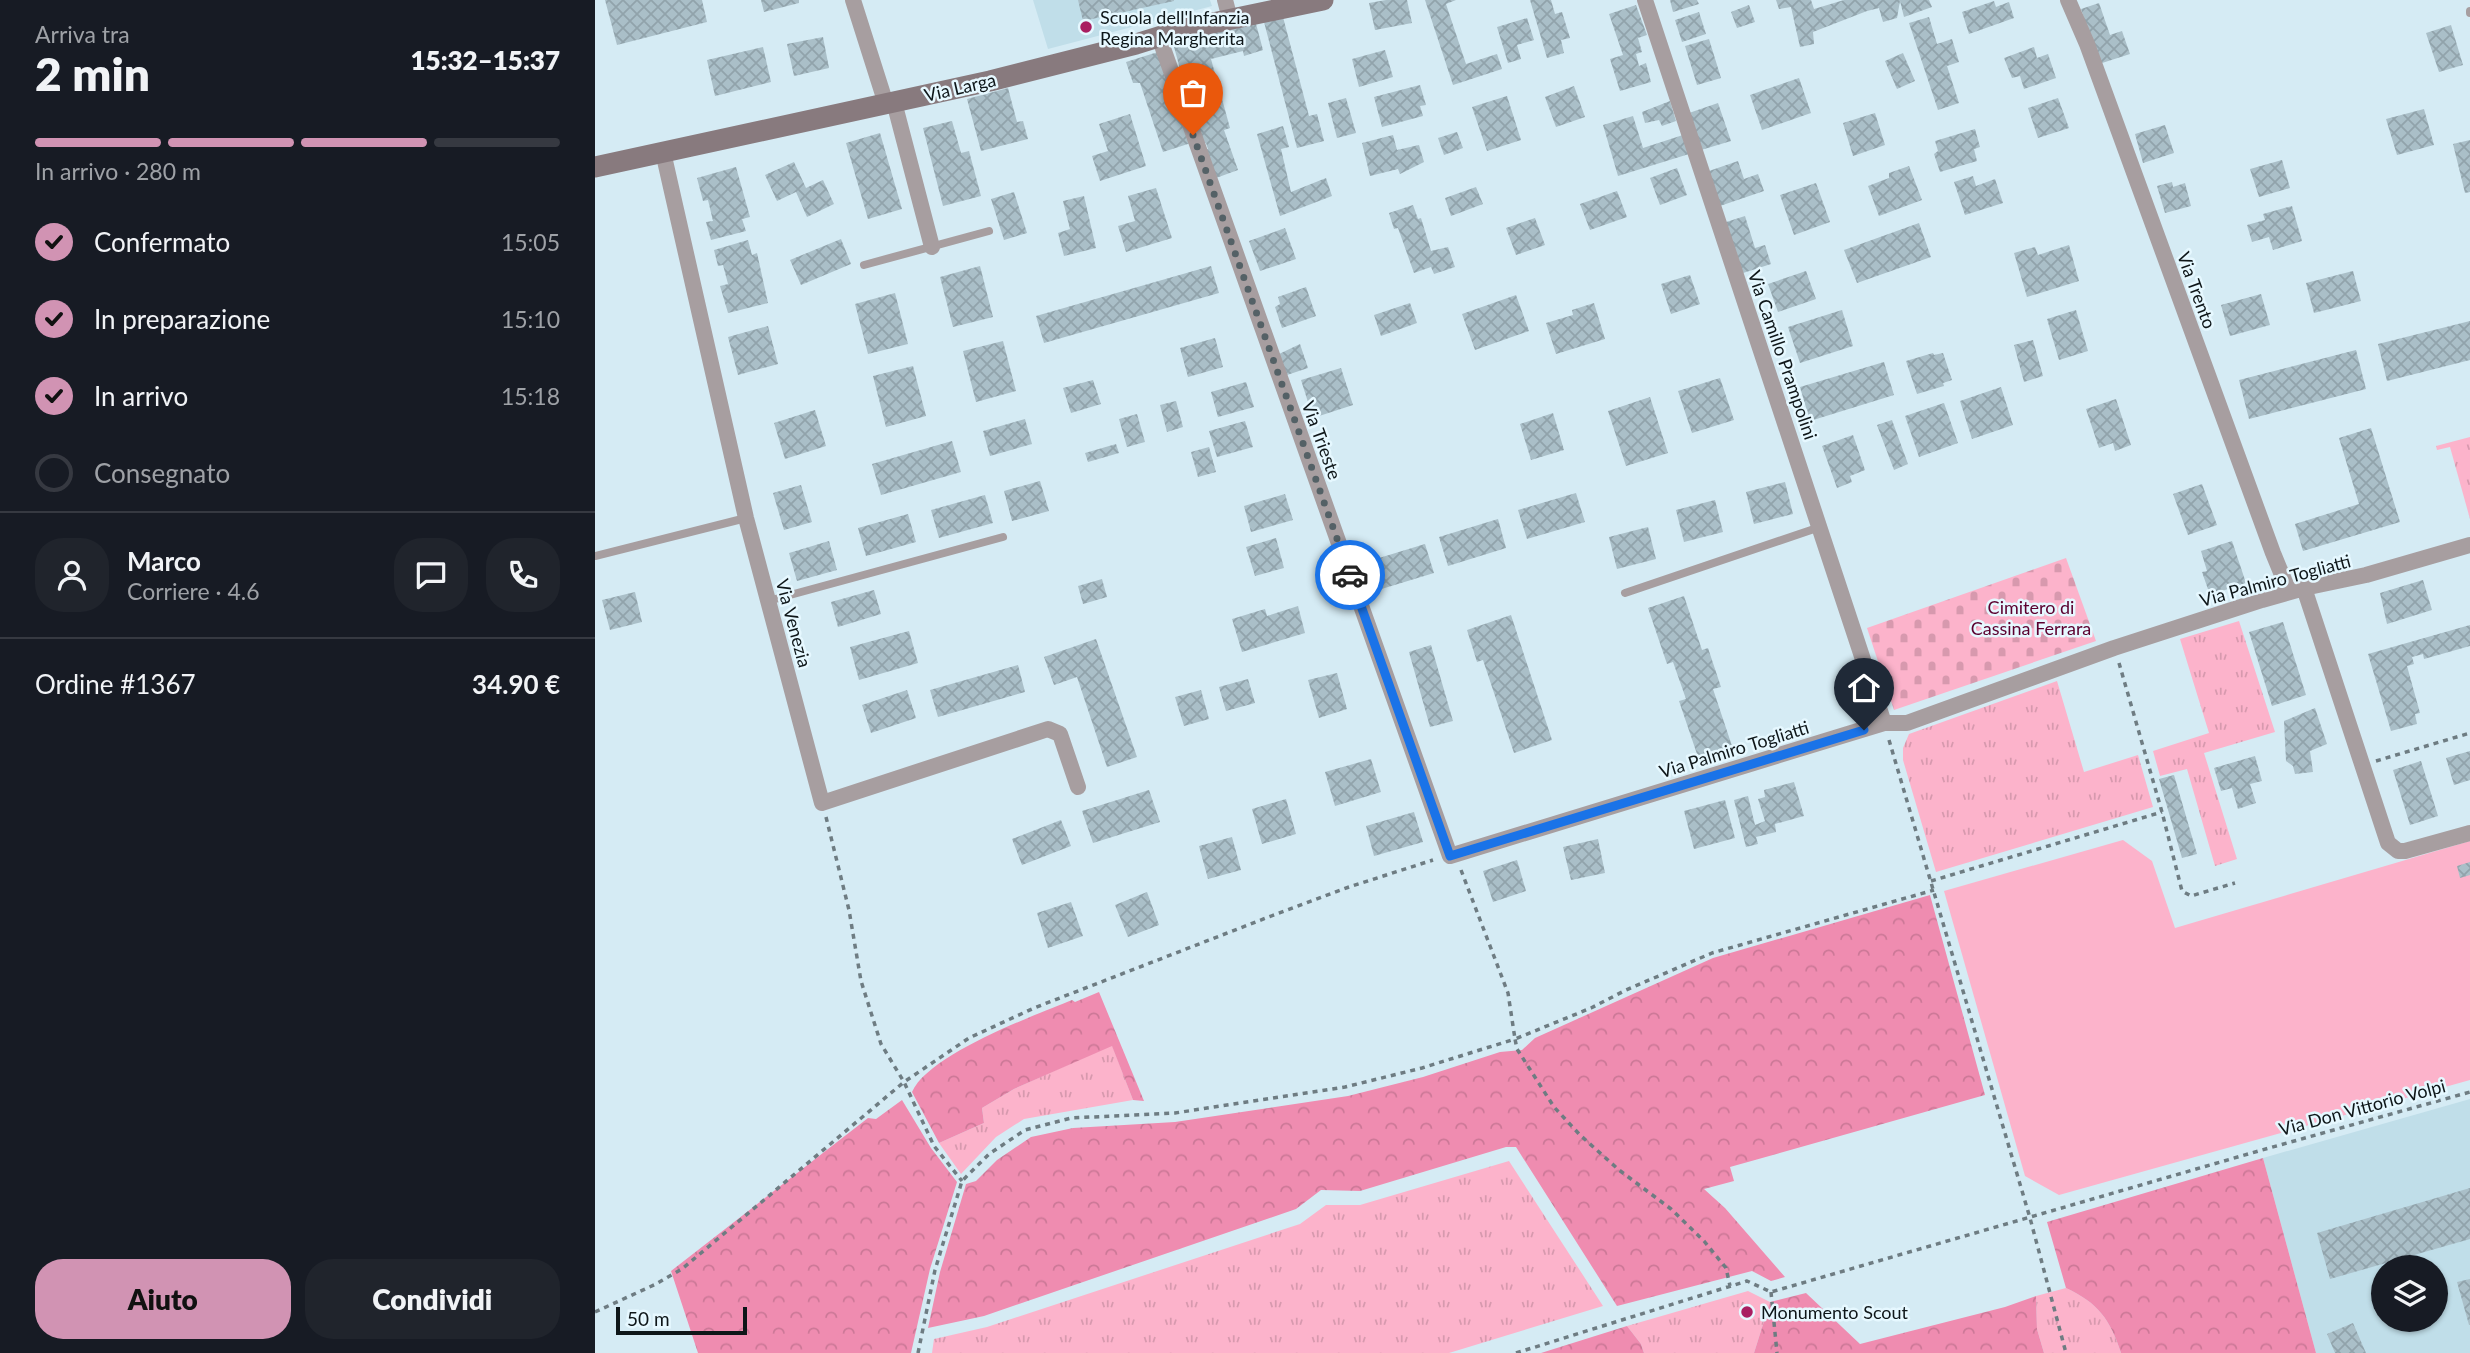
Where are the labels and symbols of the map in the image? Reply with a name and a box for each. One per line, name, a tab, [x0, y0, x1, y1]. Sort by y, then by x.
place label: Scuola dell'Infanzia Regina Margherita	[1100, 6, 1250, 49]
marker: Scuola dell'Infanzia Regina Margherita	[1078, 19, 1094, 35]
pin	[1163, 63, 1223, 135]
street label: Via Larga	[922, 68, 998, 106]
street label: Via Trento	[2173, 248, 2221, 332]
street label: Via Camillo Prampolini	[1744, 268, 1822, 442]
street label: Via Trieste	[1298, 398, 1346, 482]
courier	[1315, 540, 1385, 610]
street label: Via Palmiro Togliatti	[2197, 549, 2353, 611]
street label: Via Venezia	[772, 576, 816, 670]
park label: Cimitero di Cassina Ferrara	[1971, 596, 2091, 639]
pin	[1834, 658, 1894, 730]
street label: Via Palmiro Togliatti	[1656, 716, 1812, 782]
street label: Via Don Vittorio Volpi	[2276, 1074, 2448, 1140]
place label: Monumento Scout	[1761, 1301, 1909, 1323]
scale bar	[616, 1304, 747, 1336]
marker: Monumento Scout	[1739, 1304, 1755, 1320]

